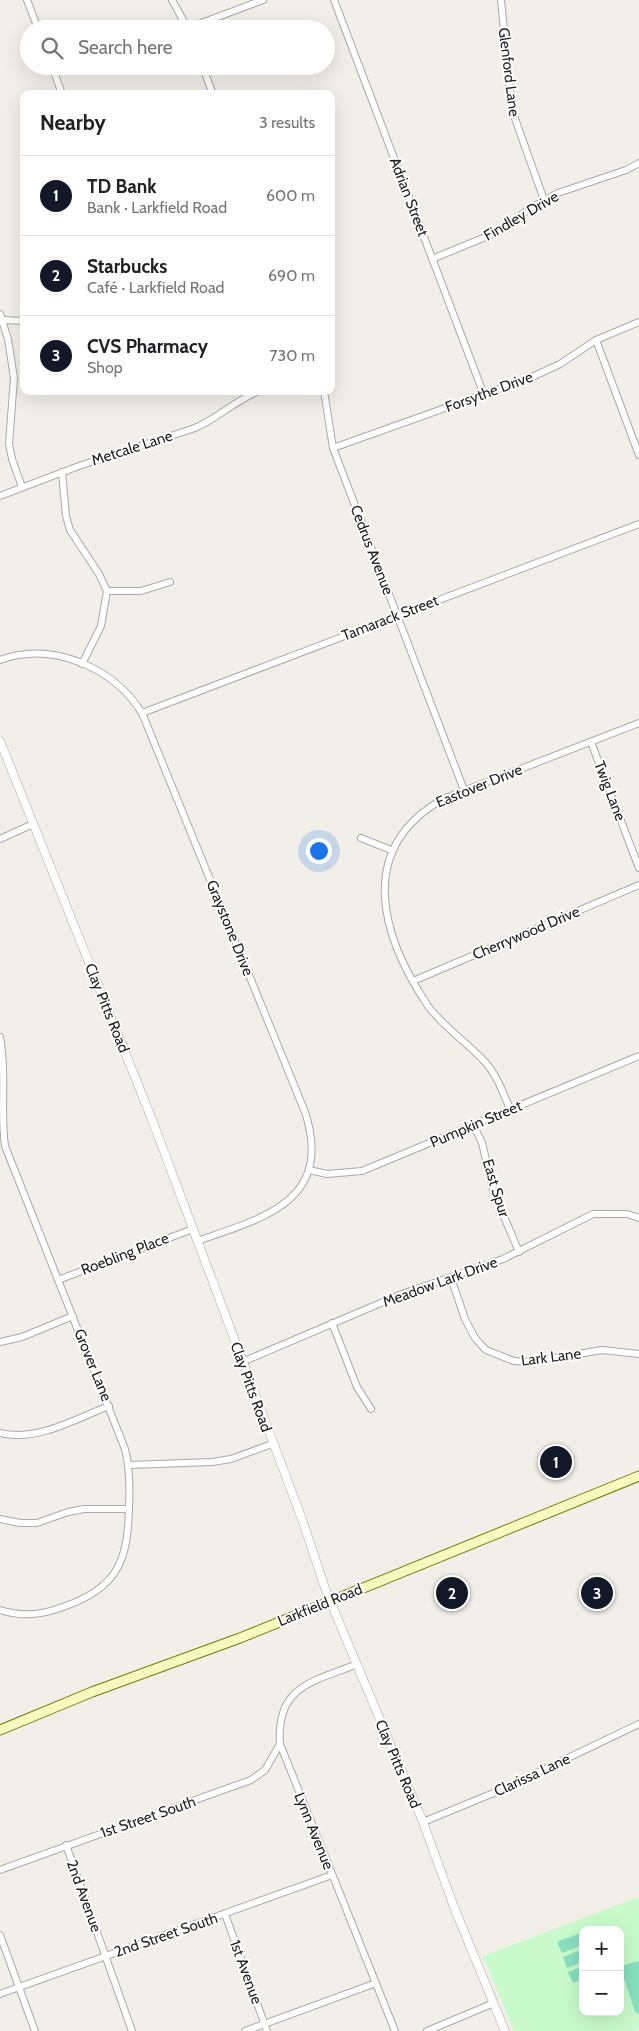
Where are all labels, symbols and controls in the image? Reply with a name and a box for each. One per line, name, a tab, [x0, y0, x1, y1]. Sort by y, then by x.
search box	[20, 20, 335, 75]
street label: Glenford Lane	[495, 26, 523, 118]
icon: search	[38, 34, 66, 62]
text: Search here	[78, 36, 172, 59]
text: Nearby	[40, 110, 106, 135]
text: 3 results	[259, 113, 315, 132]
street label: Adrian Street	[386, 155, 432, 239]
text: TD Bank	[87, 175, 157, 198]
text: 1	[53, 186, 59, 205]
text: 600 m	[266, 186, 315, 205]
street label: Findley Drive	[480, 187, 562, 245]
text: Bank · Larkfield Road	[87, 198, 227, 217]
text: Starbucks	[87, 255, 167, 278]
text: 2	[52, 266, 60, 285]
text: 690 m	[268, 266, 315, 285]
text: Café · Larkfield Road	[87, 278, 224, 297]
text: CVS Pharmacy	[87, 335, 208, 358]
text: 3	[52, 346, 60, 365]
text: 730 m	[269, 346, 315, 365]
text: Shop	[87, 358, 123, 377]
street label: Forsythe Drive	[443, 368, 536, 416]
street label: Metcale Lane	[89, 426, 175, 470]
street label: Cedrus Avenue	[347, 503, 397, 598]
street label: Tamarack Street	[339, 591, 441, 645]
street label: Twig Lane	[590, 759, 630, 824]
street label: Eastover Drive	[433, 760, 525, 811]
your location	[306, 838, 332, 864]
street label: Graystone Drive	[203, 878, 257, 979]
street label: Cherrywood Drive	[470, 902, 583, 964]
street label: Clay Pitts Road	[81, 961, 133, 1055]
street label: Pumpkin Street	[427, 1097, 525, 1151]
street label: East Spur	[479, 1157, 513, 1219]
street label: Roebling Place	[79, 1229, 172, 1279]
street label: Meadow Lark Drive	[380, 1253, 500, 1311]
street label: Grover Lane	[70, 1326, 116, 1404]
street label: Clay Pitts Road	[226, 1340, 276, 1434]
street label: Lark Lane	[520, 1344, 582, 1370]
pin: 1	[540, 1443, 572, 1481]
pin: 2	[436, 1574, 468, 1612]
pin: 3	[581, 1574, 613, 1612]
street label: Larkfield Road	[275, 1580, 365, 1630]
street label: Clay Pitts Road	[371, 1717, 425, 1811]
street label: Clarissa Lane	[491, 1749, 573, 1800]
street label: Lynn Avenue	[290, 1790, 338, 1873]
street label: 1st Street South	[98, 1792, 198, 1842]
street label: 2nd Avenue	[63, 1857, 105, 1935]
street label: 2nd Street South	[112, 1909, 220, 1961]
map controls	[579, 1926, 624, 2016]
button: +	[579, 1926, 624, 1971]
street label: 1st Avenue	[226, 1937, 266, 2007]
button: −	[579, 1971, 624, 2016]

